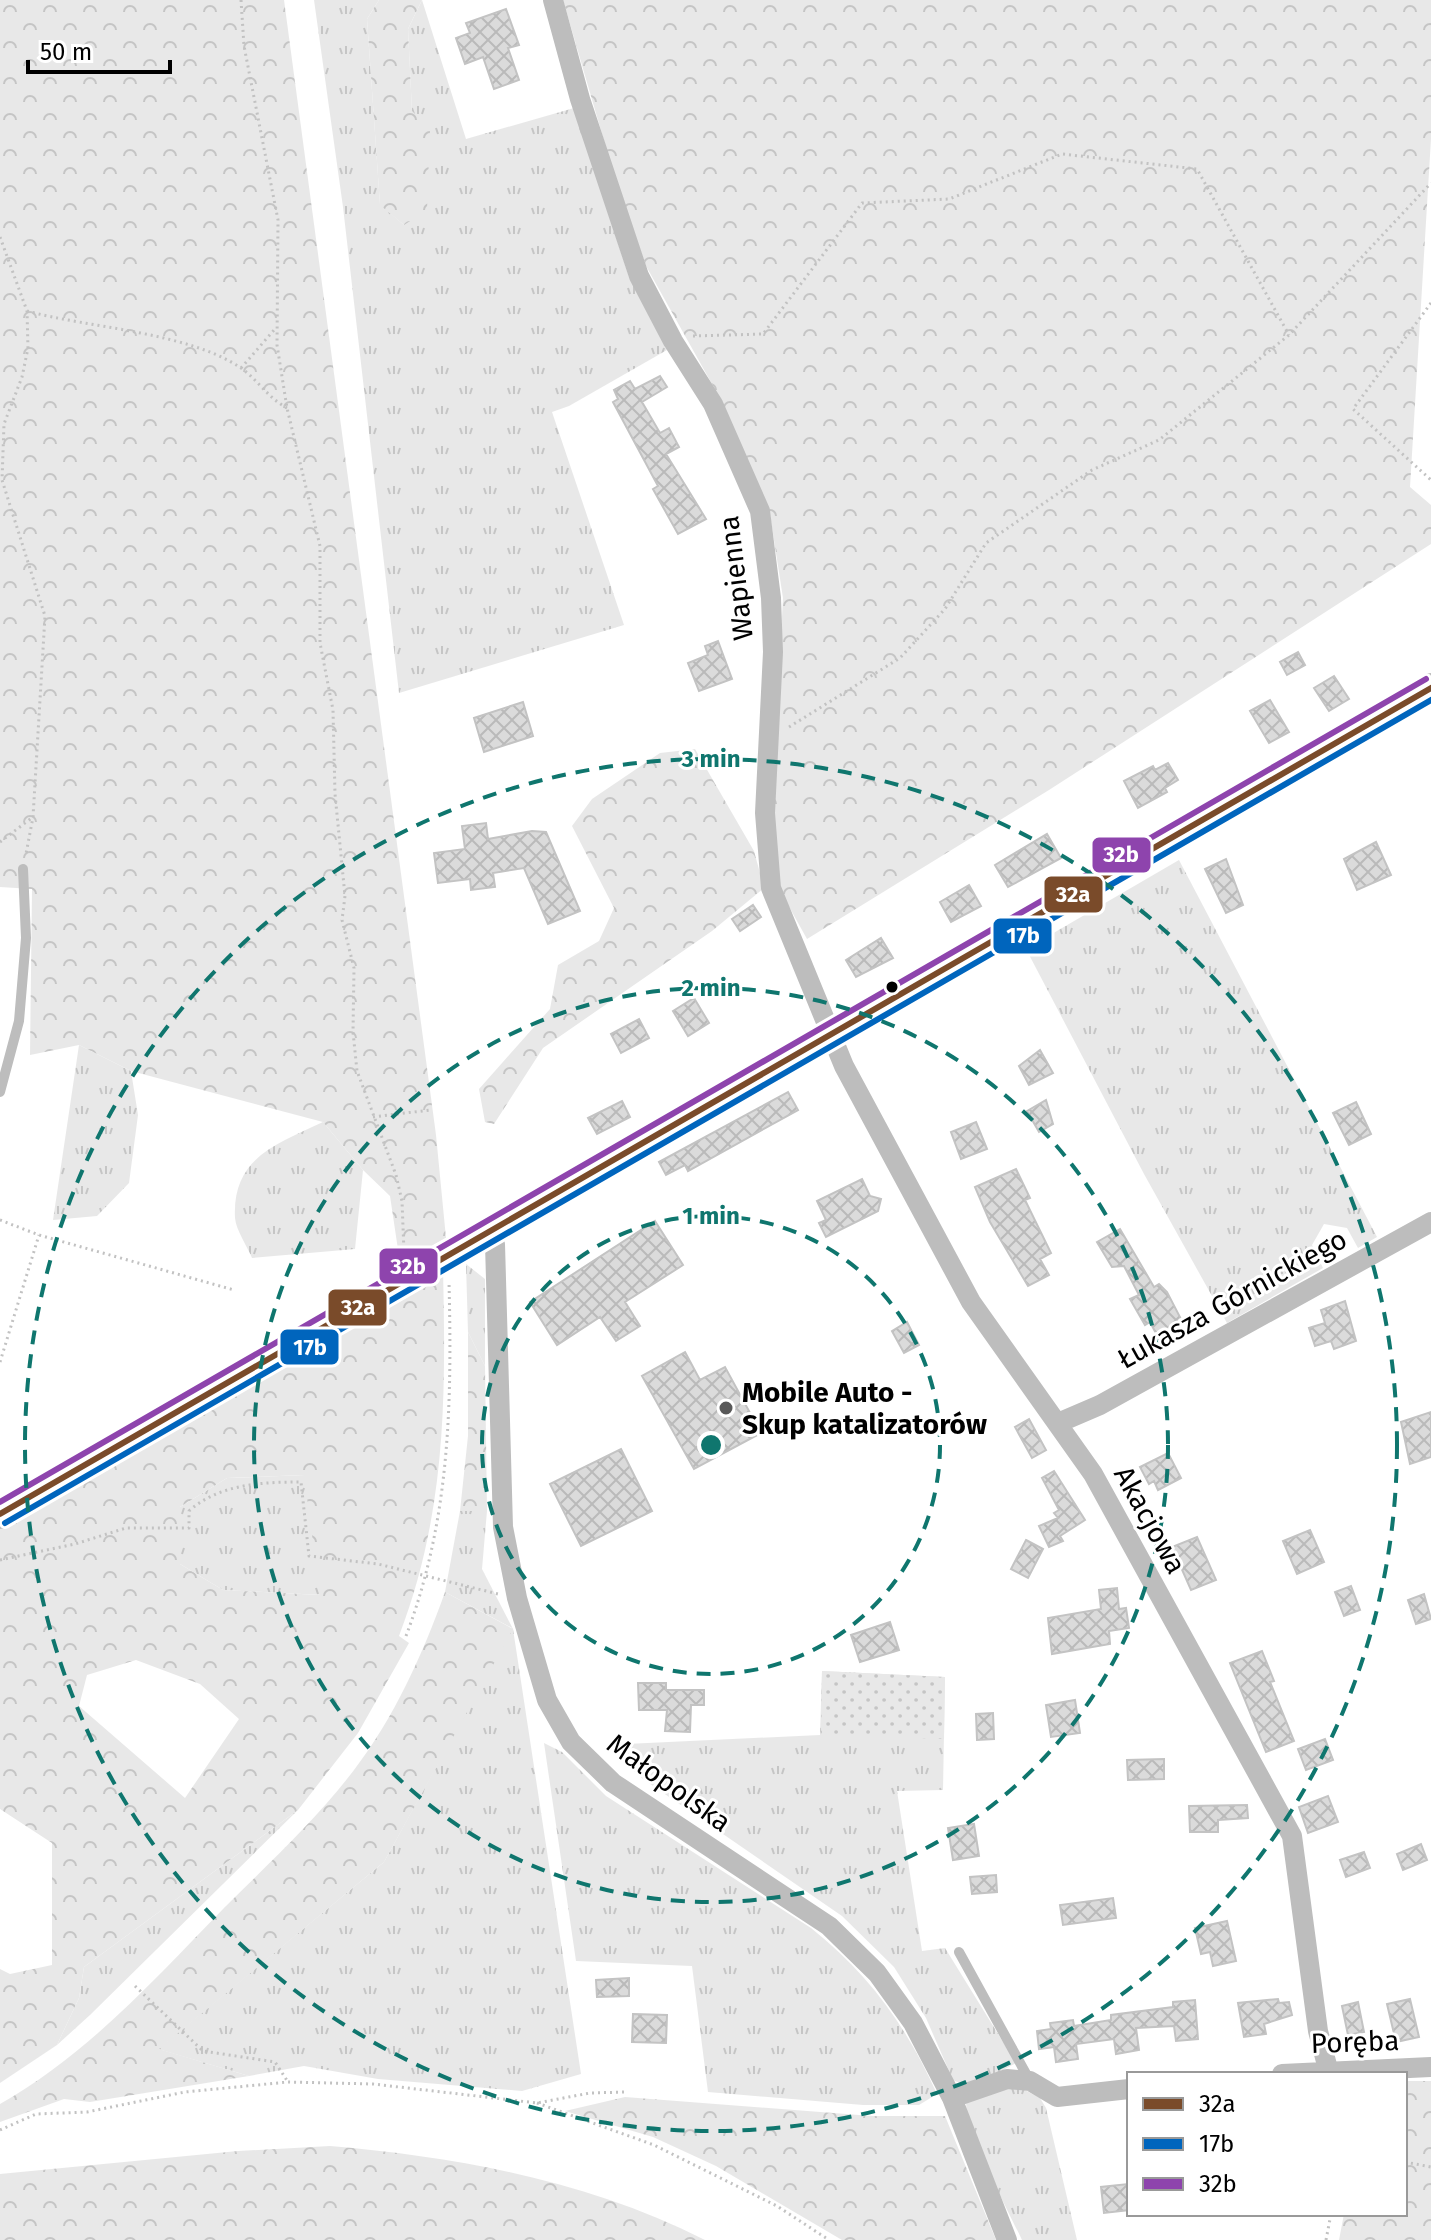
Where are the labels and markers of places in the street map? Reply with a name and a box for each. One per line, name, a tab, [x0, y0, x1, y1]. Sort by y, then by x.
unlabelled marker	[884, 979, 900, 995]
place label: Mobile Auto - Skup katalizatorów	[742, 1376, 987, 1441]
marker: Mobile Auto - Skup katalizatorów	[717, 1399, 735, 1417]
centre of rings	[697, 1431, 725, 1459]

